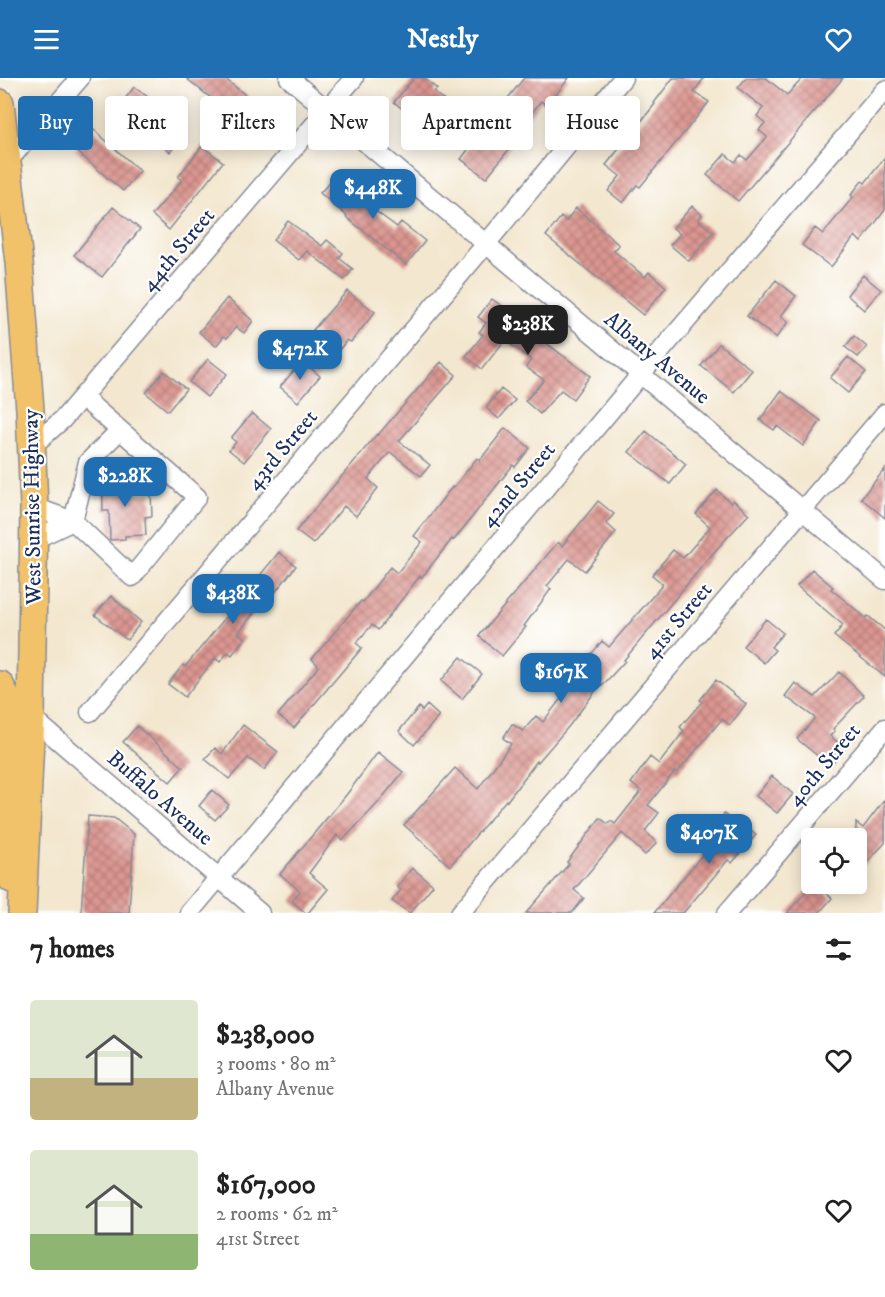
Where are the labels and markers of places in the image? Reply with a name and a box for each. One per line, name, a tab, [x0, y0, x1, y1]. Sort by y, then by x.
pin: $448K	[331, 169, 415, 220]
pin: $238K	[486, 305, 570, 356]
pin: $472K	[258, 330, 342, 381]
pin: $228K	[83, 457, 167, 508]
pin: $438K	[191, 574, 275, 625]
pin: $167K	[519, 653, 603, 704]
pin: $407K	[667, 814, 751, 865]

